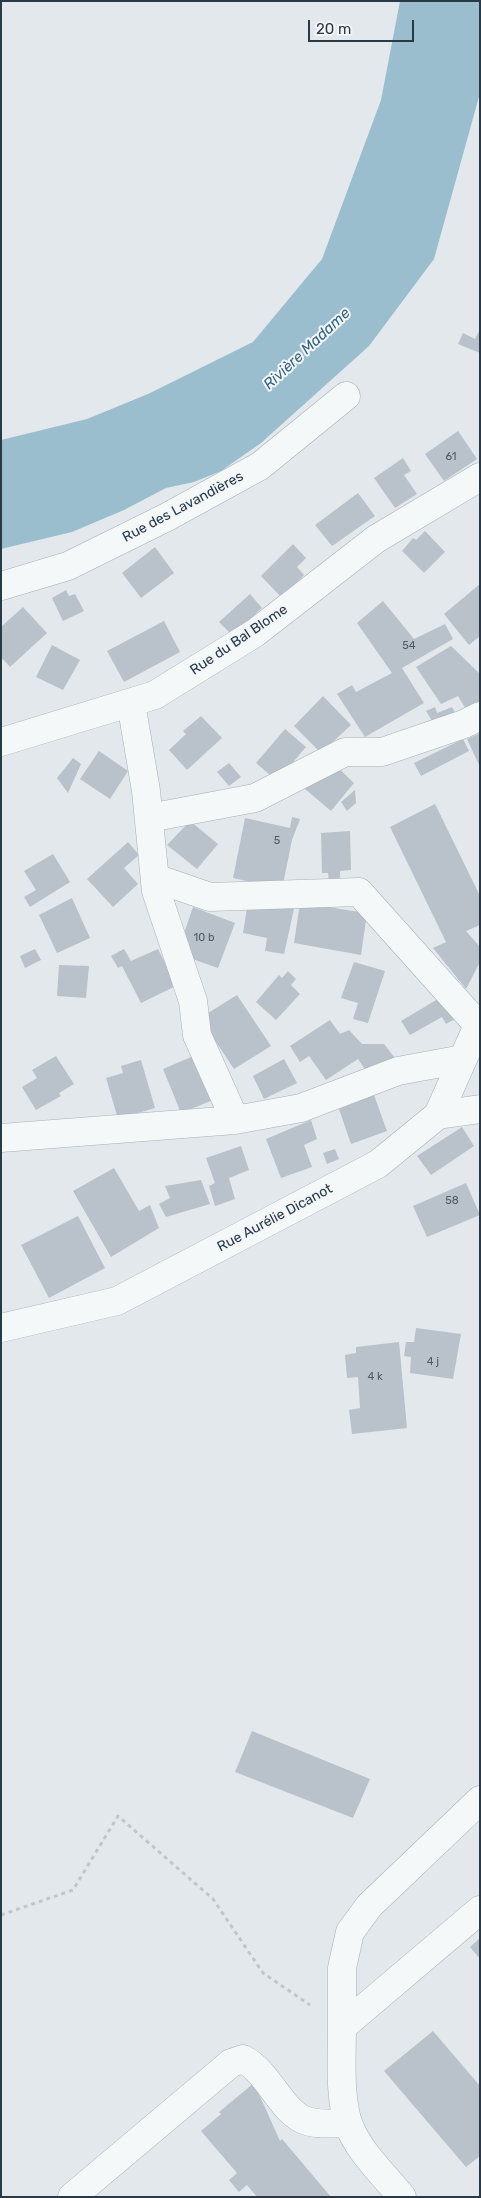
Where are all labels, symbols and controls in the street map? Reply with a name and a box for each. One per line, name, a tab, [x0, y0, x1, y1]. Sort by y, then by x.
scale bar	[311, 10, 417, 42]
text: 20 m	[316, 20, 351, 38]
water label: Rivière Madame	[260, 304, 354, 394]
house number: 61	[445, 450, 457, 464]
street label: Rue des Lavandières	[120, 468, 246, 546]
street label: Rue du Bal Blome	[187, 601, 291, 679]
house number: 54	[402, 639, 416, 653]
house number: 5	[274, 834, 280, 848]
house number: 10 b	[194, 931, 214, 945]
street label: Rue Aurélie Dicanot	[215, 1181, 335, 1255]
house number: 58	[445, 1194, 459, 1208]
house number: 4 j	[427, 1355, 439, 1369]
house number: 4 k	[367, 1370, 383, 1384]

